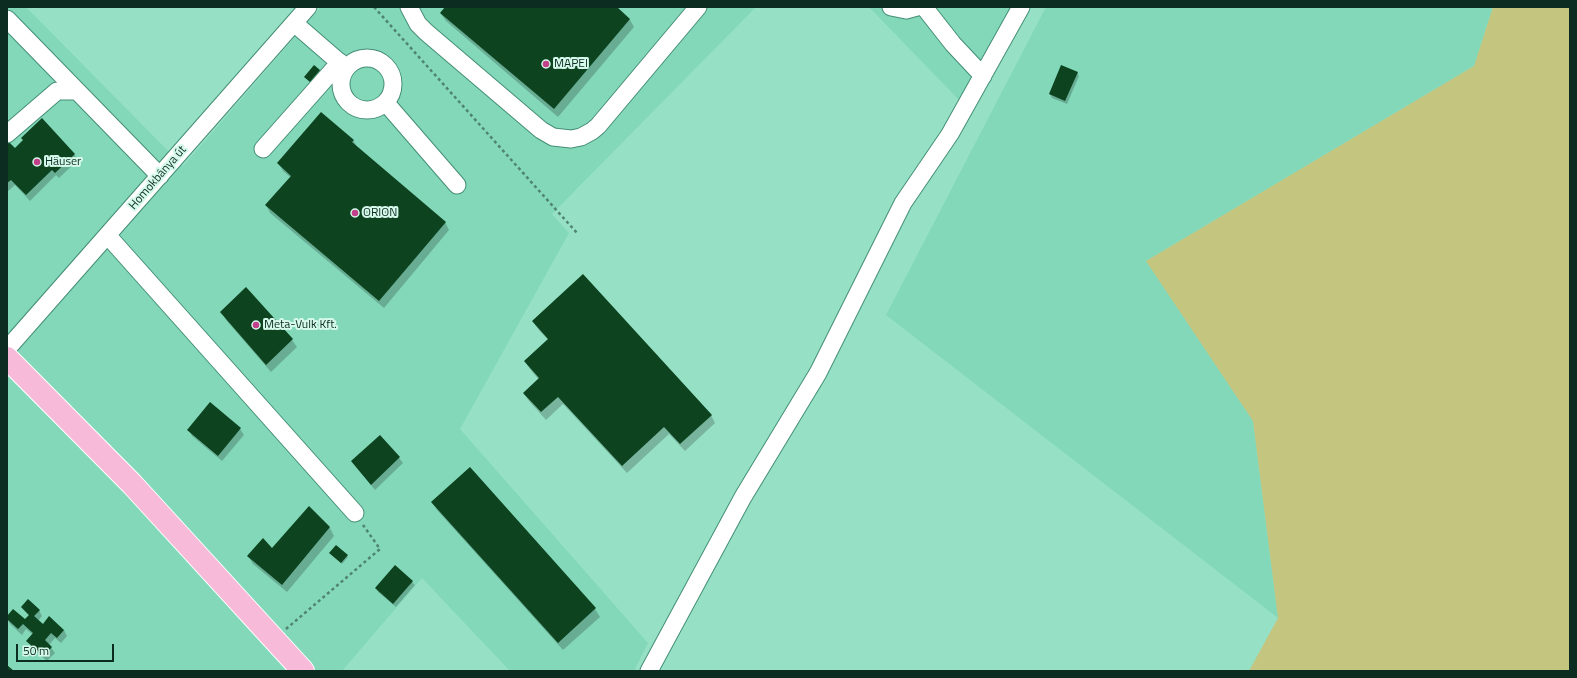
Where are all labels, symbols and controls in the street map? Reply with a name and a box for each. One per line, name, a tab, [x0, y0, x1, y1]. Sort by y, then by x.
place label: MAPEI	[554, 57, 588, 71]
marker: MAPEI	[541, 59, 551, 69]
street label: Homokbánya út	[126, 143, 190, 213]
place label: Häuser	[45, 155, 81, 169]
marker: Häuser	[32, 157, 42, 167]
place label: ORION	[363, 206, 397, 220]
marker: ORION	[350, 208, 360, 218]
place label: Meta-Vulk Kft.	[264, 318, 337, 332]
marker: Meta-Vulk Kft.	[251, 320, 261, 330]
scale bar	[18, 636, 116, 662]
text: 50 m	[23, 641, 49, 660]

